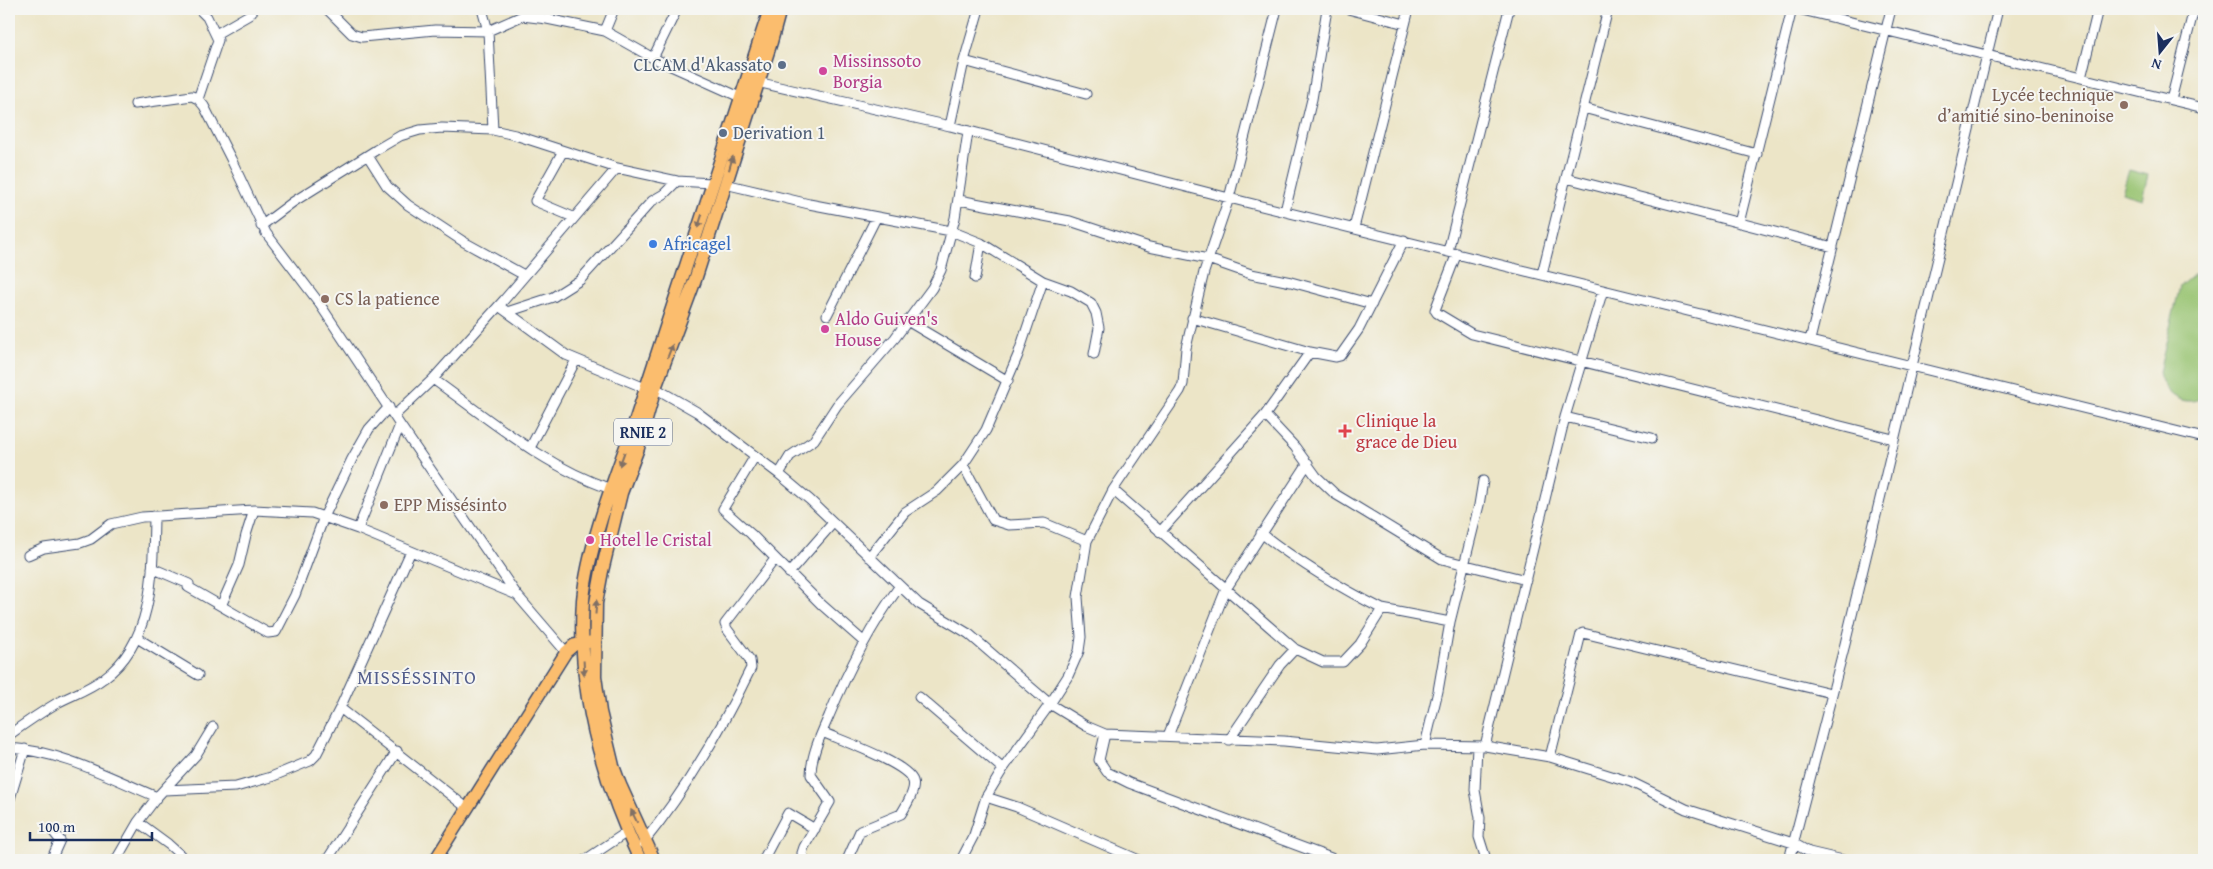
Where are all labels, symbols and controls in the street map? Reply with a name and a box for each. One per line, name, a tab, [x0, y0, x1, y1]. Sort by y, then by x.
north arrow	[2136, 28, 2186, 78]
place label: Missinssoto Borgia	[833, 47, 921, 95]
place label: CLCAM d'Akassato	[633, 51, 772, 78]
text: N	[2148, 53, 2164, 75]
marker: CLCAM d'Akassato	[776, 59, 788, 71]
marker: Missinssoto Borgia	[817, 65, 829, 77]
place label: Lycée technique d’amitié sino-beninoise	[1937, 81, 2114, 129]
marker: Lycée technique d’amitié sino-beninoise	[2118, 99, 2130, 111]
place label: Derivation 1	[733, 119, 825, 146]
marker: Derivation 1	[717, 127, 729, 139]
one-way arrow	[728, 155, 736, 170]
one-way arrow	[696, 214, 704, 229]
place label: Africagel	[663, 230, 731, 257]
marker: Africagel	[647, 238, 659, 250]
place label: CS la patience	[335, 285, 440, 312]
marker: CS la patience	[319, 293, 331, 305]
place label: Aldo Guiven's House	[835, 305, 938, 353]
marker: Aldo Guiven's House	[819, 323, 831, 335]
one-way arrow	[667, 343, 674, 358]
place label: Clinique la grace de Dieu	[1356, 407, 1458, 455]
road number: RNIE 2	[614, 418, 672, 446]
marker: Clinique la grace de Dieu	[1338, 424, 1352, 438]
one-way arrow	[618, 451, 625, 466]
place label: EPP Missésinto	[394, 491, 507, 518]
marker: EPP Missésinto	[378, 499, 390, 511]
place label: Hotel le Cristal	[600, 526, 712, 553]
marker: Hotel le Cristal	[584, 534, 596, 546]
one-way arrow	[593, 599, 601, 615]
one-way arrow	[580, 660, 588, 676]
district label: MISSÉSSINTO	[357, 663, 477, 691]
scale bar	[30, 809, 152, 841]
one-way arrow	[630, 809, 638, 823]
text: 100 m	[38, 816, 76, 837]

